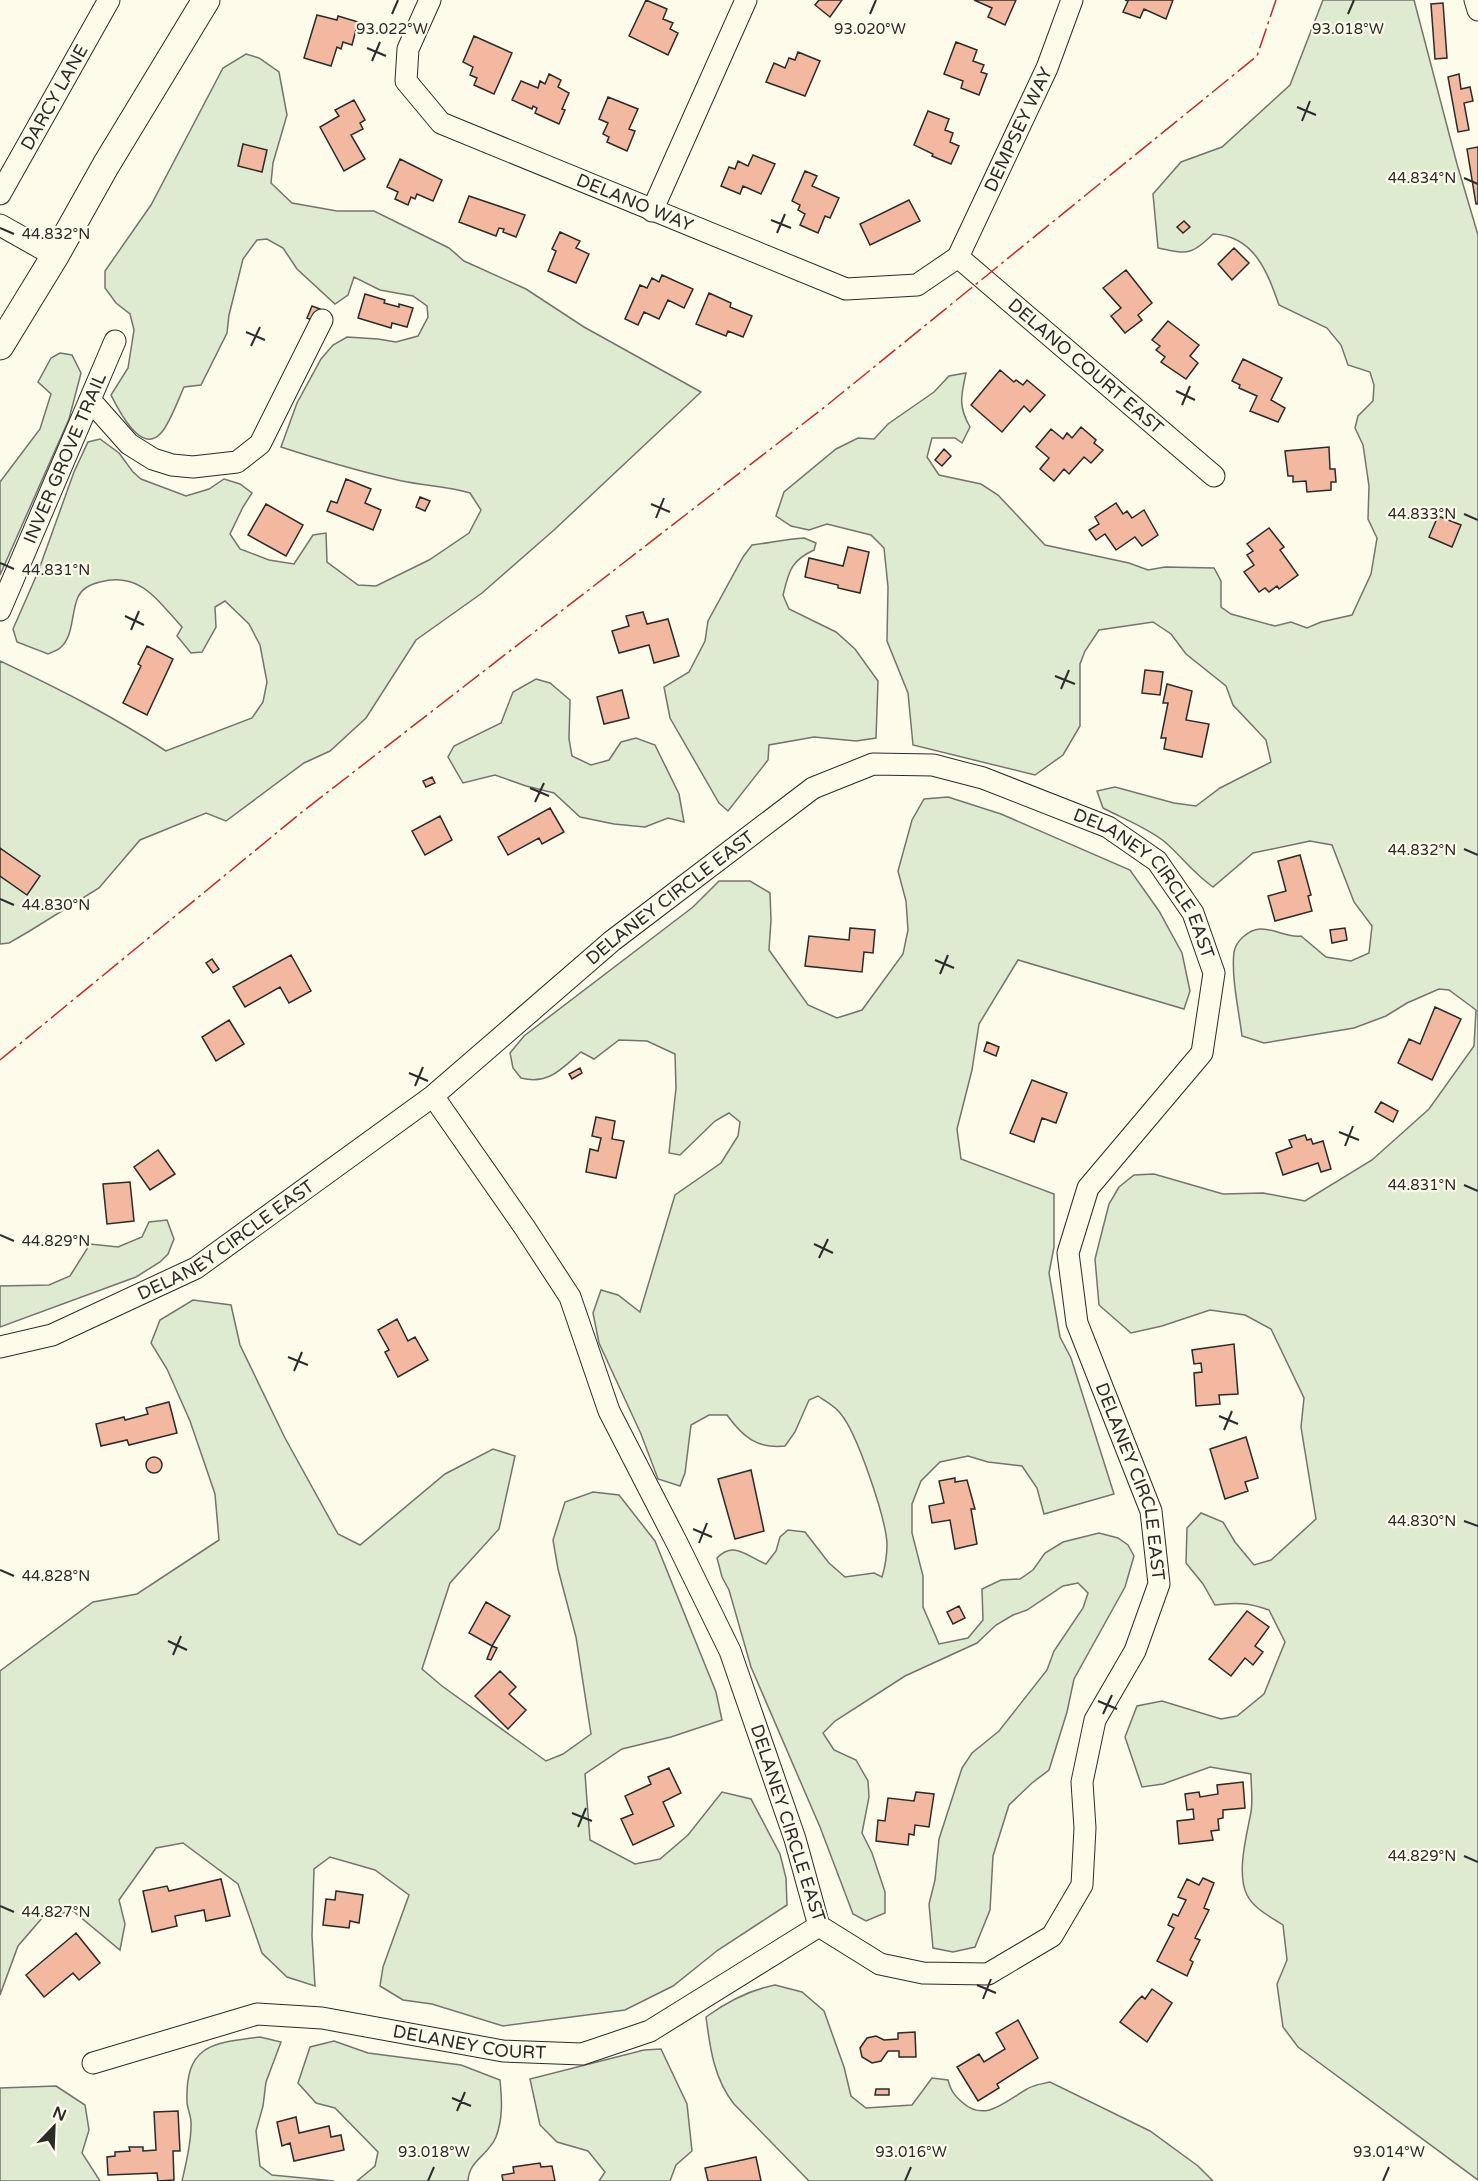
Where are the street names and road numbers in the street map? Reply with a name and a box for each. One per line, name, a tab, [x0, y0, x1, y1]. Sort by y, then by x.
street label: DARCY LANE	[16, 41, 93, 154]
street label: DEMPSEY WAY	[979, 63, 1057, 195]
street label: DELANO WAY	[573, 169, 697, 236]
street label: DELANO COURT EAST	[1003, 294, 1168, 439]
street label: INVER GROVE TRAIL	[19, 369, 111, 547]
street label: DELANEY CIRCLE EAST	[1070, 804, 1219, 961]
street label: DELANEY CIRCLE EAST	[581, 826, 758, 970]
street label: DELANEY CIRCLE EAST	[134, 1175, 318, 1305]
street label: DELANEY CIRCLE EAST	[1091, 1380, 1170, 1581]
street label: DELANEY CIRCLE EAST	[746, 1721, 830, 1925]
street label: DELANEY COURT	[391, 2020, 547, 2064]

